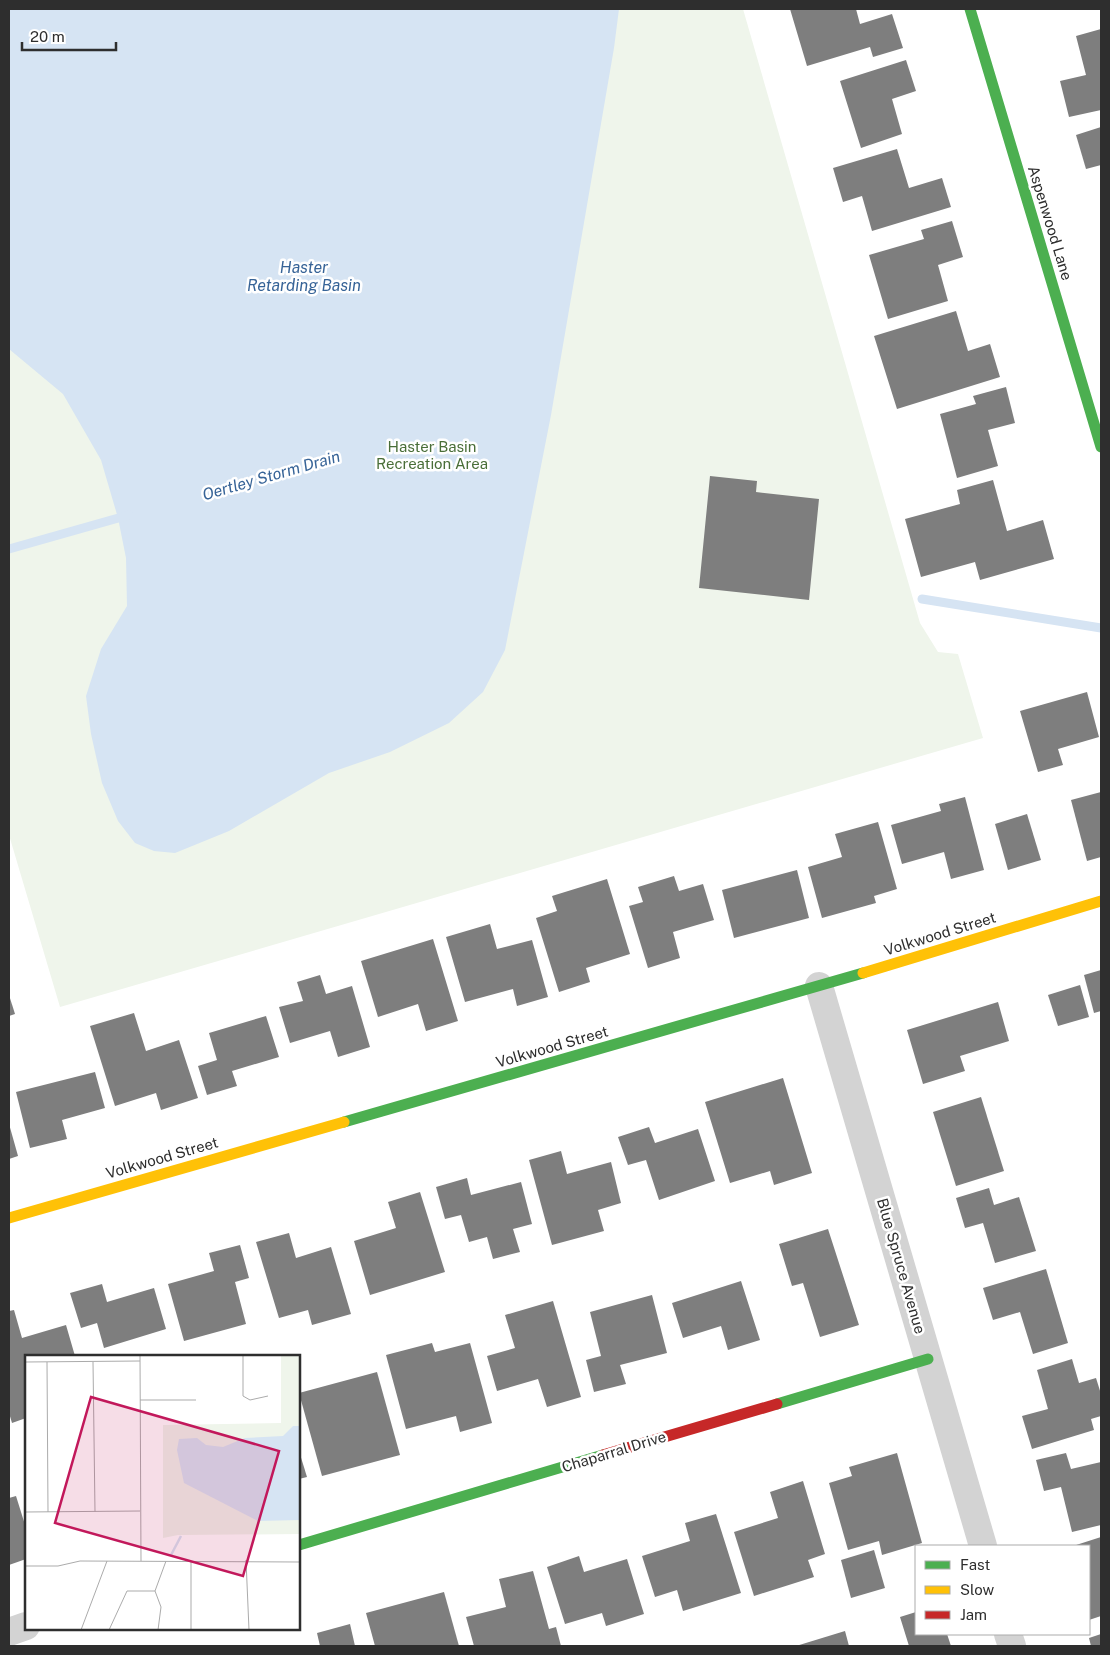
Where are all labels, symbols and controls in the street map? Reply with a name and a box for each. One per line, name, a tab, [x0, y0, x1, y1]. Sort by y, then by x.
scale bar	[22, 20, 116, 52]
text: 20 m	[30, 28, 65, 45]
street label: Aspenwood Lane	[1025, 164, 1076, 282]
water label: Haster Retarding Basin	[247, 258, 361, 295]
park label: Haster Basin Recreation Area	[376, 438, 488, 472]
water label: Oertley Storm Drain	[200, 447, 342, 504]
street label: Volkwood Street	[882, 908, 998, 959]
street label: Volkwood Street	[494, 1022, 610, 1071]
street label: Volkwood Street	[104, 1133, 220, 1182]
street label: Blue Spruce Avenue	[874, 1196, 929, 1336]
inset map	[25, 1355, 300, 1630]
street label: Chaparral Drive	[560, 1428, 668, 1475]
legend	[915, 1545, 1090, 1635]
text: Fast	[960, 1556, 990, 1573]
text: Slow	[960, 1581, 995, 1598]
text: Jam	[960, 1606, 987, 1623]

